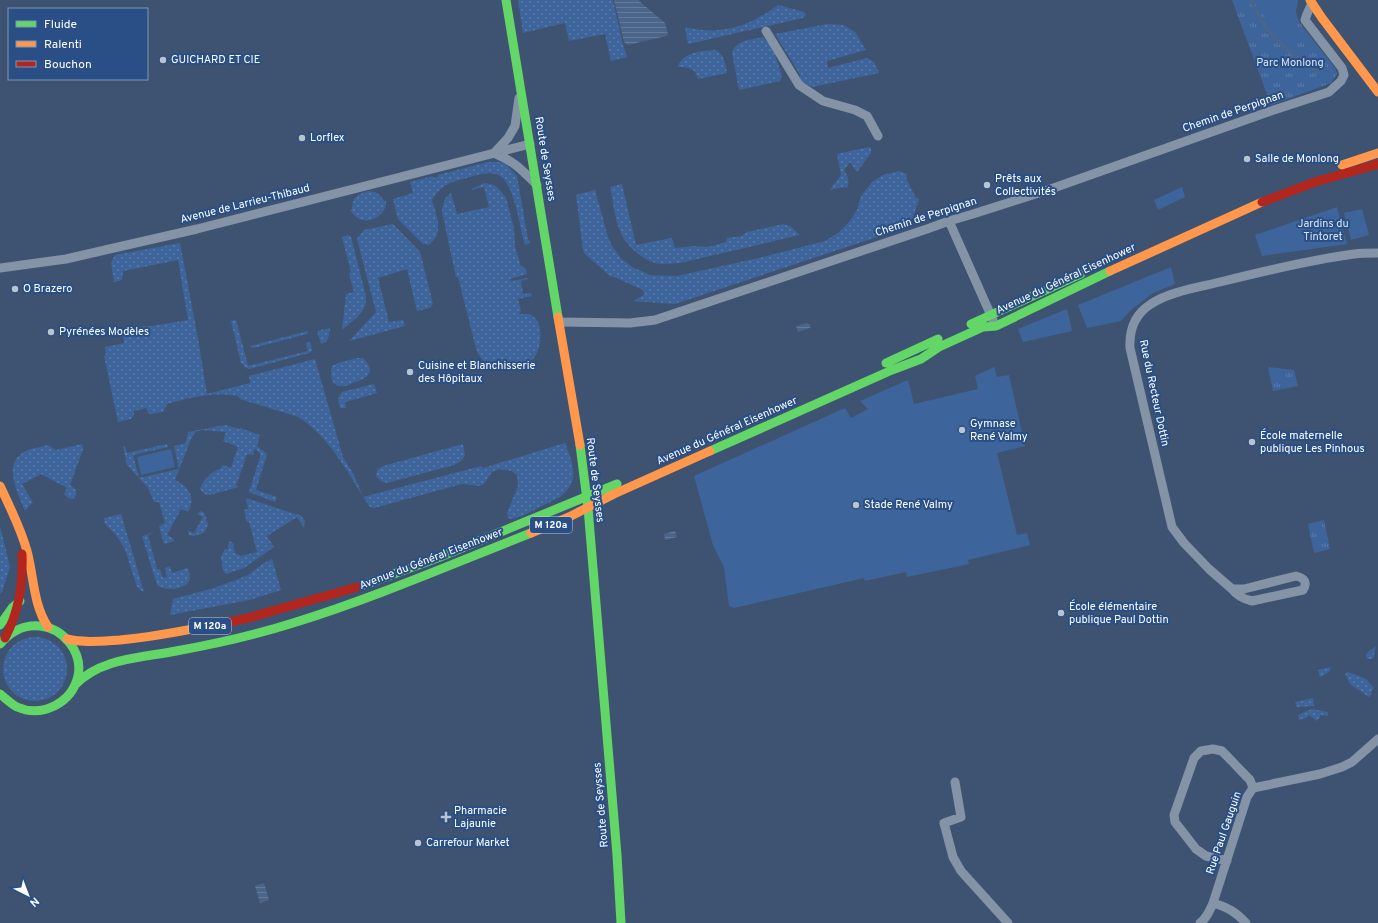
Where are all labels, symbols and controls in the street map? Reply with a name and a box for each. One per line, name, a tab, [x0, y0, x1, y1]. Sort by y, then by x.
legend	[8, 8, 148, 80]
text: Fluide	[44, 17, 77, 33]
text: Ralenti	[44, 37, 82, 53]
place label: GUICHARD ET CIE	[171, 53, 260, 67]
marker: GUICHARD ET CIE	[158, 55, 168, 65]
park label: Parc Monlong	[1256, 56, 1324, 70]
text: Bouchon	[44, 57, 92, 73]
street label: Chemin de Perpignan	[1181, 88, 1285, 136]
street label: Route de Seysses	[531, 116, 559, 202]
place label: Lorflex	[310, 131, 345, 145]
marker: Lorflex	[297, 133, 307, 143]
place label: Salle de Monlong	[1255, 152, 1339, 166]
marker: Salle de Monlong	[1242, 154, 1252, 164]
place label: Prêts aux Collectivités	[995, 172, 1056, 199]
marker: Prêts aux Collectivités	[982, 180, 992, 190]
street label: Avenue de Larrieu-Thibaud	[179, 181, 311, 227]
street label: Chemin de Perpignan	[873, 194, 979, 240]
park label: Jardins du Tintoret	[1297, 217, 1349, 244]
street label: Avenue du Général Eisenhower	[994, 240, 1139, 318]
place label: O Brazero	[23, 282, 72, 296]
marker: O Brazero	[10, 284, 20, 294]
place label: Pyrénées Modèles	[59, 325, 149, 339]
marker: Pyrénées Modèles	[46, 327, 56, 337]
street label: Rue du Recteur Dottin	[1136, 338, 1172, 448]
place label: Cuisine et Blanchisserie des Hôpitaux	[418, 359, 536, 386]
marker: Cuisine et Blanchisserie des Hôpitaux	[405, 367, 415, 377]
street label: Avenue du Général Eisenhower	[654, 393, 800, 468]
place label: Gymnase René Valmy	[970, 417, 1028, 444]
marker: Gymnase René Valmy	[957, 425, 967, 435]
place label: École maternelle publique Les Pinhous	[1260, 428, 1365, 456]
street label: Route de Seysses	[583, 437, 607, 523]
marker: École maternelle publique Les Pinhous	[1247, 437, 1257, 447]
place label: Stade René Valmy	[864, 498, 953, 512]
marker: Stade René Valmy	[851, 500, 861, 510]
road number: M 120a	[530, 517, 572, 533]
street label: Avenue du Général Eisenhower	[357, 525, 505, 593]
place label: École élémentaire publique Paul Dottin	[1069, 599, 1169, 627]
marker: École élémentaire publique Paul Dottin	[1056, 608, 1066, 618]
road number: M 120a	[189, 618, 231, 634]
street label: Route de Seysses	[590, 762, 612, 848]
street label: Rue Paul Gauguin	[1203, 790, 1245, 876]
place label: Pharmacie Lajaunie	[454, 804, 507, 831]
marker: Pharmacie Lajaunie	[441, 812, 451, 822]
place label: Carrefour Market	[426, 836, 510, 850]
marker: Carrefour Market	[413, 838, 423, 848]
north arrow	[8, 875, 48, 915]
text: N	[26, 894, 42, 910]

